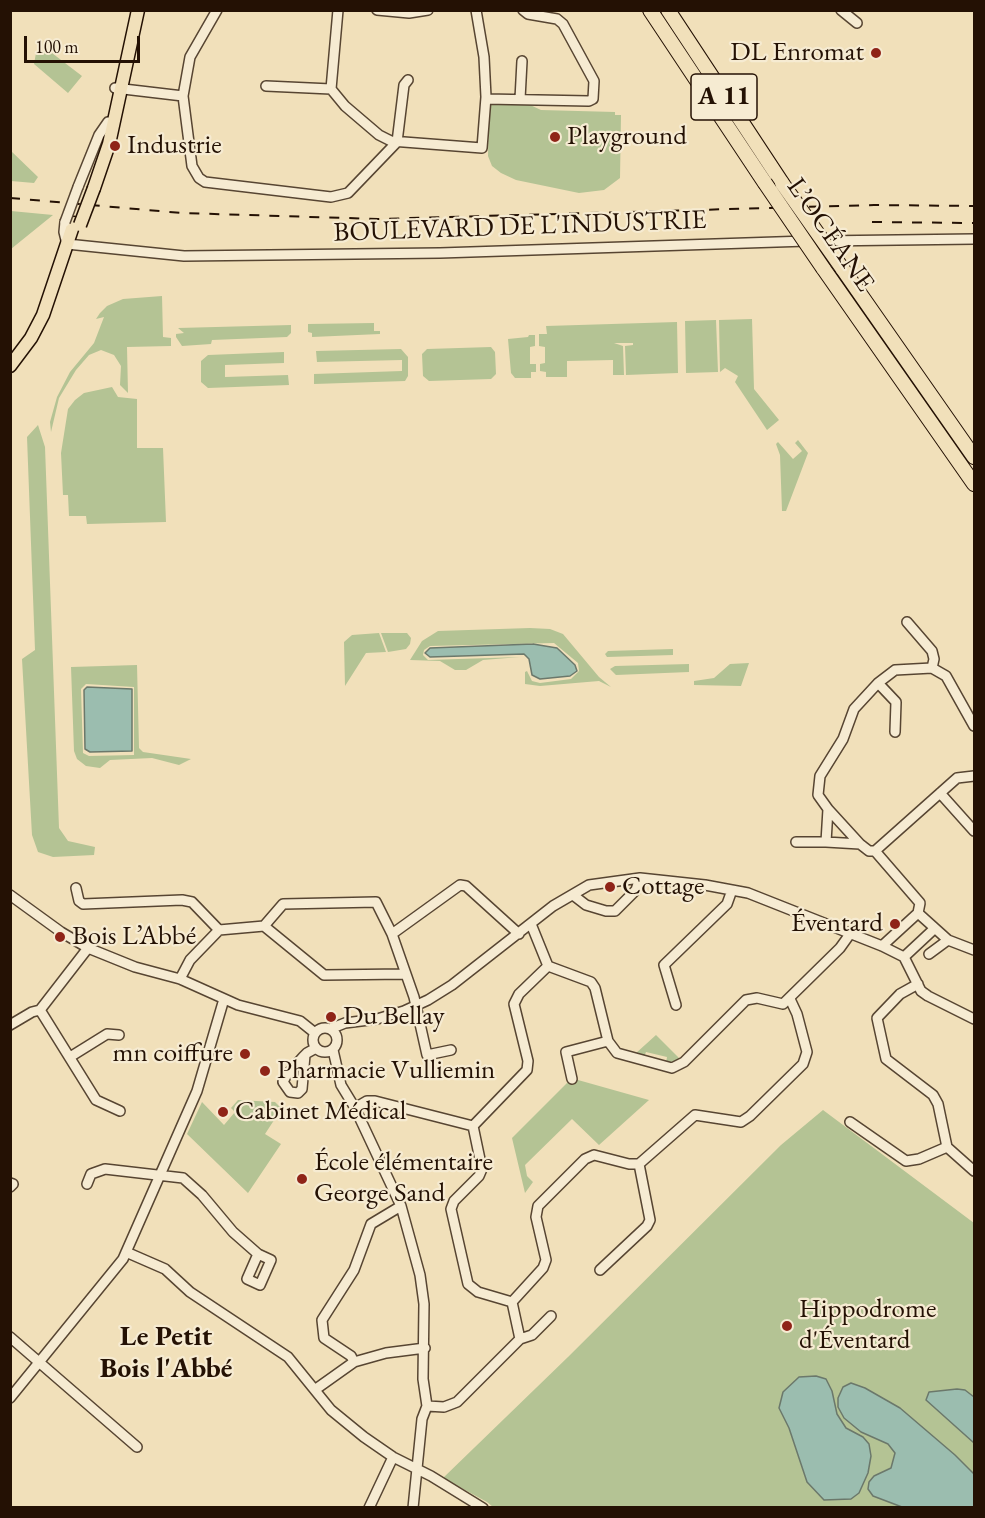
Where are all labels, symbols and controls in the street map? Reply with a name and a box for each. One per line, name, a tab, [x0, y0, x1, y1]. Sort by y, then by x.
scale bar	[27, 24, 142, 62]
text: 100 m	[35, 35, 79, 58]
place label: DL Enromat	[730, 37, 864, 69]
marker: DL Enromat	[869, 46, 883, 60]
road number: A 11	[691, 74, 757, 120]
place label: Playground	[567, 121, 687, 153]
place label: Industrie	[127, 130, 222, 162]
marker: Playground	[548, 130, 562, 144]
marker: Industrie	[108, 139, 122, 153]
street label: L’OCÉANE	[779, 172, 881, 298]
street label: BOULEVARD DE L'INDUSTRIE	[333, 204, 707, 250]
place label: Cottage	[622, 871, 705, 903]
marker: Cottage	[603, 880, 617, 894]
place label: Éventard	[791, 908, 883, 940]
marker: Éventard	[888, 917, 902, 931]
place label: Bois L’Abbé	[72, 921, 196, 953]
marker: Bois L’Abbé	[53, 930, 67, 944]
place label: Du Bellay	[343, 1001, 445, 1033]
marker: Du Bellay	[324, 1010, 338, 1024]
place label: mn coiffure	[113, 1038, 233, 1070]
marker: mn coiffure	[238, 1047, 252, 1061]
place label: Pharmacie Vulliemin	[277, 1055, 495, 1087]
marker: Pharmacie Vulliemin	[258, 1064, 272, 1078]
place label: Cabinet Médical	[235, 1096, 406, 1128]
marker: Cabinet Médical	[216, 1105, 230, 1119]
place label: École élémentaire George Sand	[314, 1147, 493, 1210]
marker: École élémentaire George Sand	[295, 1172, 309, 1186]
place label: Hippodrome d'Éventard	[799, 1294, 936, 1357]
marker: Hippodrome d'Éventard	[780, 1319, 794, 1333]
district label: Le Petit Bois l'Abbé	[100, 1320, 232, 1386]

